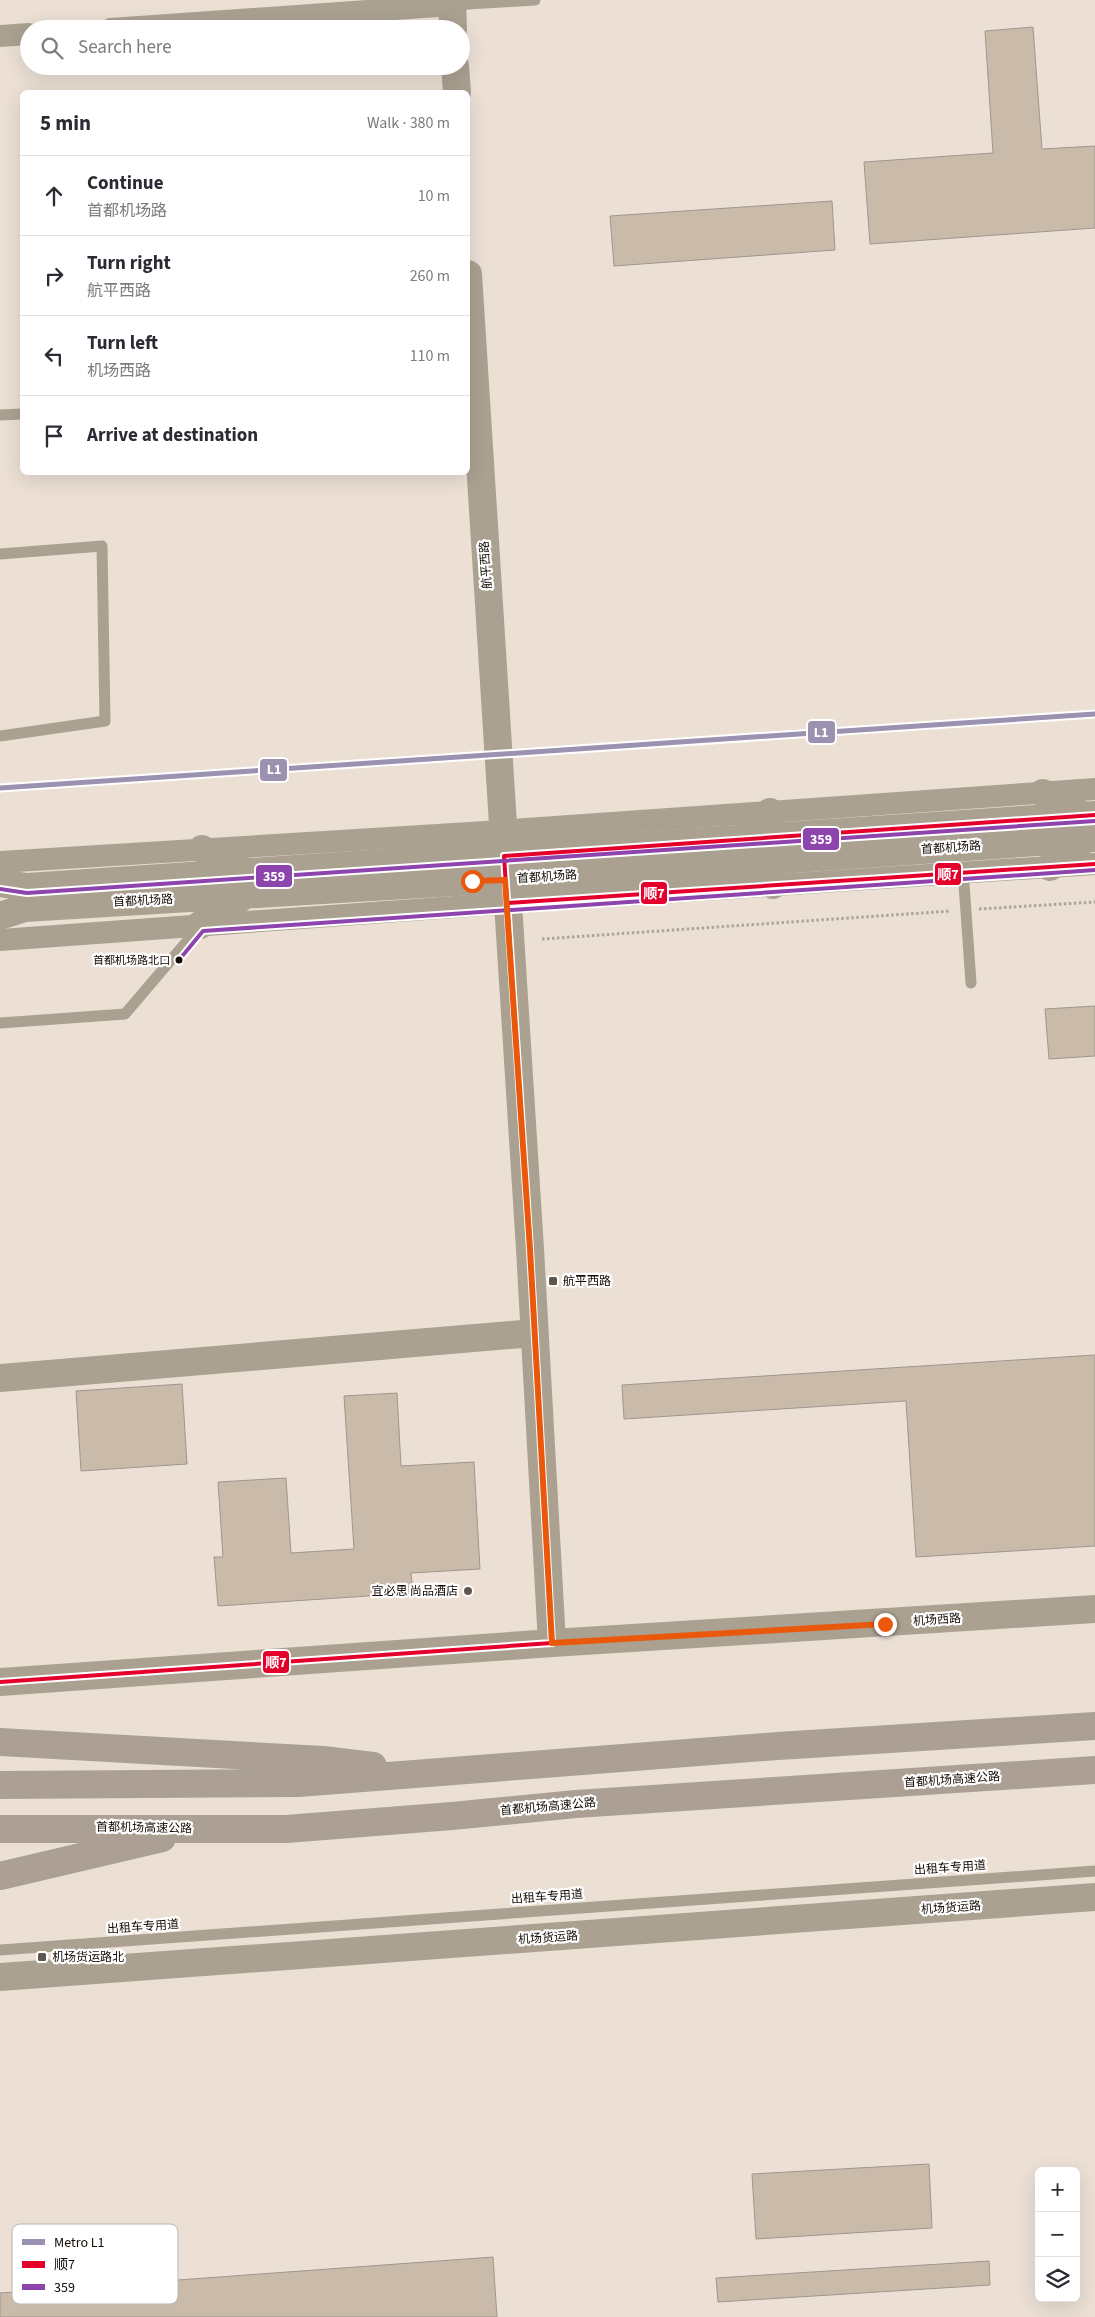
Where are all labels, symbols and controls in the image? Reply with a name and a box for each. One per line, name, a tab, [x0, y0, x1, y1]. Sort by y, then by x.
search box	[20, 20, 470, 75]
icon: search	[38, 34, 66, 62]
text: Search here	[78, 34, 172, 61]
text: 5 min	[40, 108, 91, 138]
text: Walk · 380 m	[367, 112, 450, 134]
text: Continue	[87, 170, 164, 197]
icon: ahead	[40, 182, 68, 210]
text: 10 m	[418, 185, 450, 207]
text: 首都机场路	[87, 200, 167, 222]
text: Turn right	[87, 250, 171, 277]
icon: right	[40, 262, 68, 290]
text: 260 m	[410, 265, 450, 287]
text: 航平西路	[87, 280, 151, 302]
text: Turn left	[87, 330, 158, 357]
icon: left	[40, 342, 68, 370]
text: 110 m	[410, 345, 450, 367]
text: 机场西路	[87, 360, 151, 382]
icon: arrive	[40, 422, 68, 450]
text: Arrive at destination	[87, 422, 258, 449]
street label: 航平西路	[476, 540, 496, 590]
line badge: L1	[807, 720, 836, 744]
text: L1	[814, 723, 828, 743]
line badge: L1	[259, 758, 288, 782]
text: L1	[267, 760, 281, 780]
line badge: 359	[802, 827, 840, 851]
text: 359	[810, 830, 832, 850]
street label: 首都机场路	[920, 837, 982, 859]
line badge: 顺7	[934, 862, 962, 886]
line badge: 359	[255, 864, 293, 888]
text: 顺7	[937, 865, 959, 885]
street label: 首都机场路	[516, 866, 578, 888]
text: 359	[263, 867, 285, 887]
route start	[461, 870, 484, 893]
line badge: 顺7	[640, 881, 668, 905]
text: 顺7	[643, 884, 665, 904]
street label: 首都机场路	[113, 891, 173, 911]
place label: 首都机场路北口	[93, 953, 170, 968]
marker: 首都机场路北口	[174, 955, 184, 965]
place label: 航平西路	[563, 1273, 611, 1290]
marker: 航平西路	[547, 1275, 559, 1287]
place label: 宜必思 尚品酒店	[372, 1583, 458, 1600]
marker: 宜必思 尚品酒店	[462, 1585, 474, 1597]
street label: 机场西路	[912, 1610, 962, 1630]
route end	[874, 1613, 897, 1636]
line badge: 顺7	[262, 1650, 290, 1674]
text: 顺7	[265, 1653, 287, 1673]
street label: 首都机场高速公路	[904, 1768, 1000, 1792]
street label: 首都机场高速公路	[499, 1794, 597, 1820]
street label: 首都机场高速公路	[96, 1819, 192, 1837]
street label: 出租车专用道	[913, 1857, 987, 1879]
street label: 出租车专用道	[510, 1886, 584, 1908]
street label: 机场货运路	[920, 1897, 982, 1919]
street label: 出租车专用道	[106, 1916, 180, 1938]
street label: 机场货运路	[517, 1927, 579, 1949]
place label: 机场货运路北	[52, 1949, 124, 1966]
marker: 机场货运路北	[36, 1951, 48, 1963]
map controls	[1035, 2167, 1080, 2302]
button: +	[1035, 2167, 1080, 2212]
button: −	[1035, 2212, 1080, 2257]
legend	[12, 2224, 178, 2304]
text: Metro L1	[54, 2233, 105, 2253]
text: 顺7	[54, 2255, 75, 2275]
button: layers	[1035, 2257, 1080, 2302]
text: 359	[54, 2278, 75, 2298]

